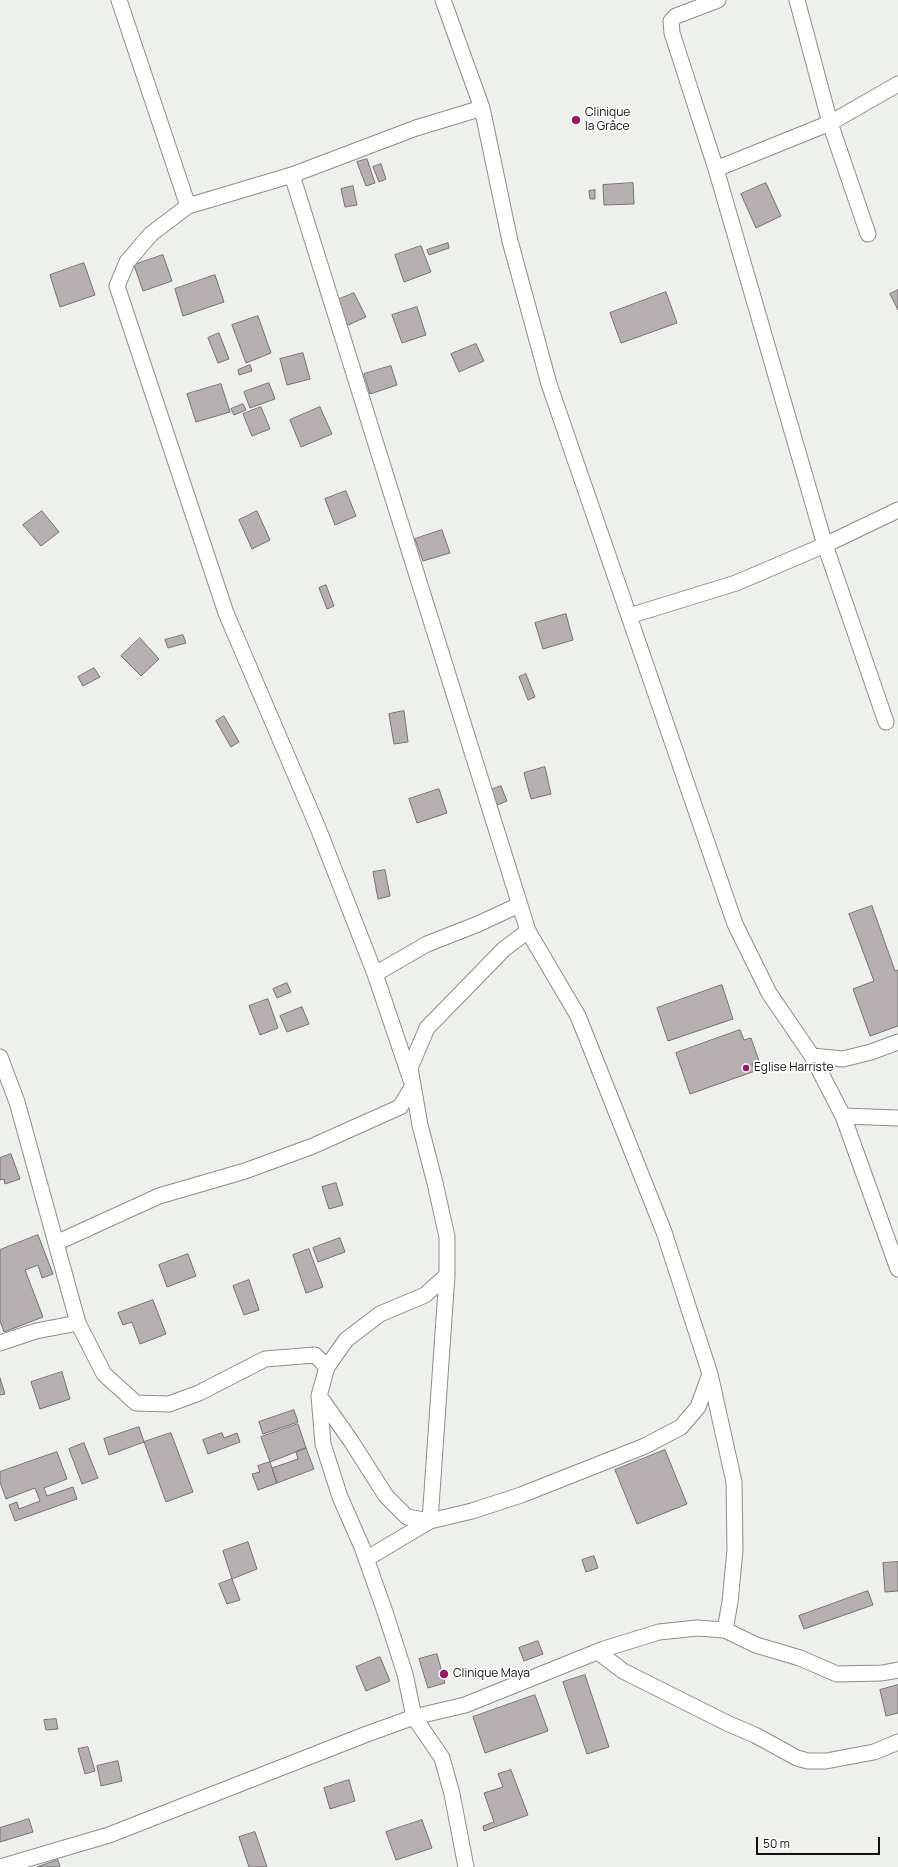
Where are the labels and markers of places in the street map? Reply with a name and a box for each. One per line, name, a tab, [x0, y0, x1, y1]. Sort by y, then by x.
place label: Clinique la Grâce	[585, 106, 630, 134]
marker: Clinique la Grâce	[570, 114, 582, 126]
place label: Eglise Harriste	[754, 1061, 833, 1075]
marker: Eglise Harriste	[741, 1063, 751, 1073]
place label: Clinique Maya	[453, 1667, 530, 1681]
marker: Clinique Maya	[438, 1668, 450, 1680]

